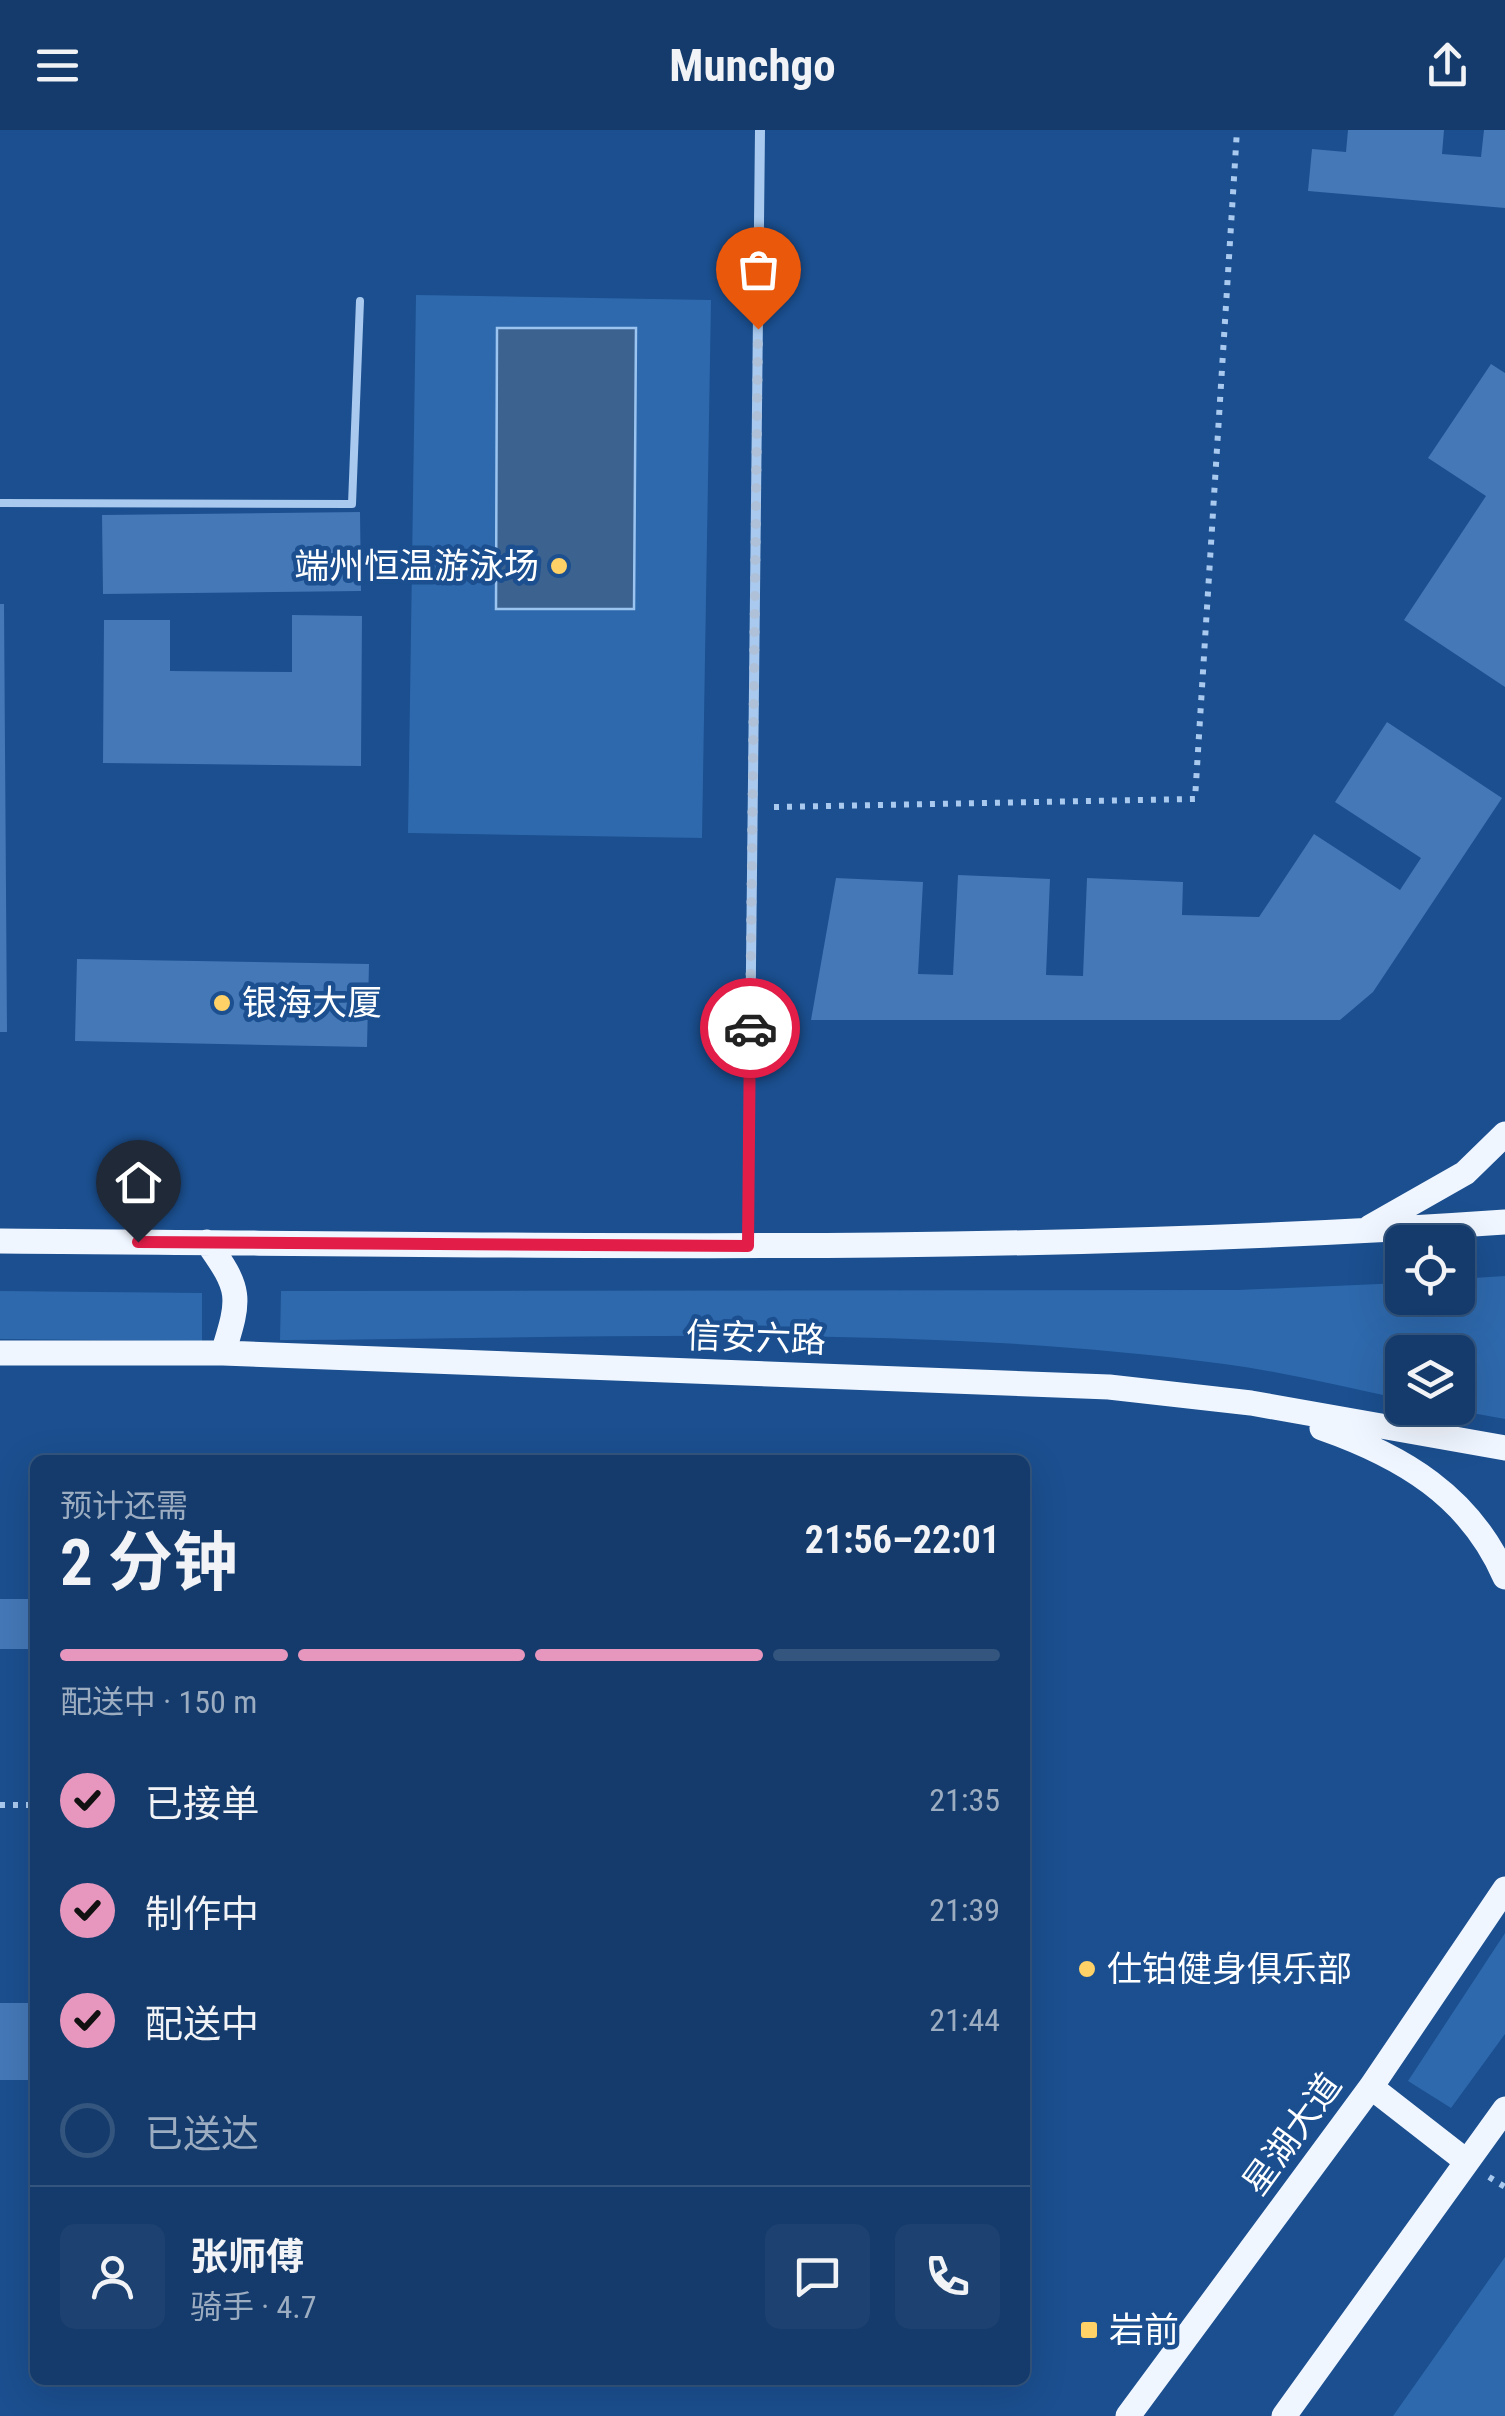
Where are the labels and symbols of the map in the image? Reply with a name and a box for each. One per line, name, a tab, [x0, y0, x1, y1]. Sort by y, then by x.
pin	[716, 227, 801, 330]
place label: 端州恒温游泳场	[294, 546, 539, 587]
marker: 端州恒温游泳场	[548, 555, 570, 577]
courier	[700, 978, 800, 1078]
place label: 银海大厦	[242, 983, 382, 1024]
marker: 银海大厦	[211, 992, 233, 1014]
pin	[96, 1140, 181, 1243]
street label: 信安六路	[685, 1316, 827, 1361]
place label: 仕铂健身俱乐部	[1107, 1949, 1352, 1990]
marker: 仕铂健身俱乐部	[1076, 1958, 1098, 1980]
street label: 星湖大道	[1235, 2066, 1350, 2203]
place label: 岩前	[1109, 2310, 1179, 2351]
marker: 岩前	[1078, 2319, 1100, 2341]

